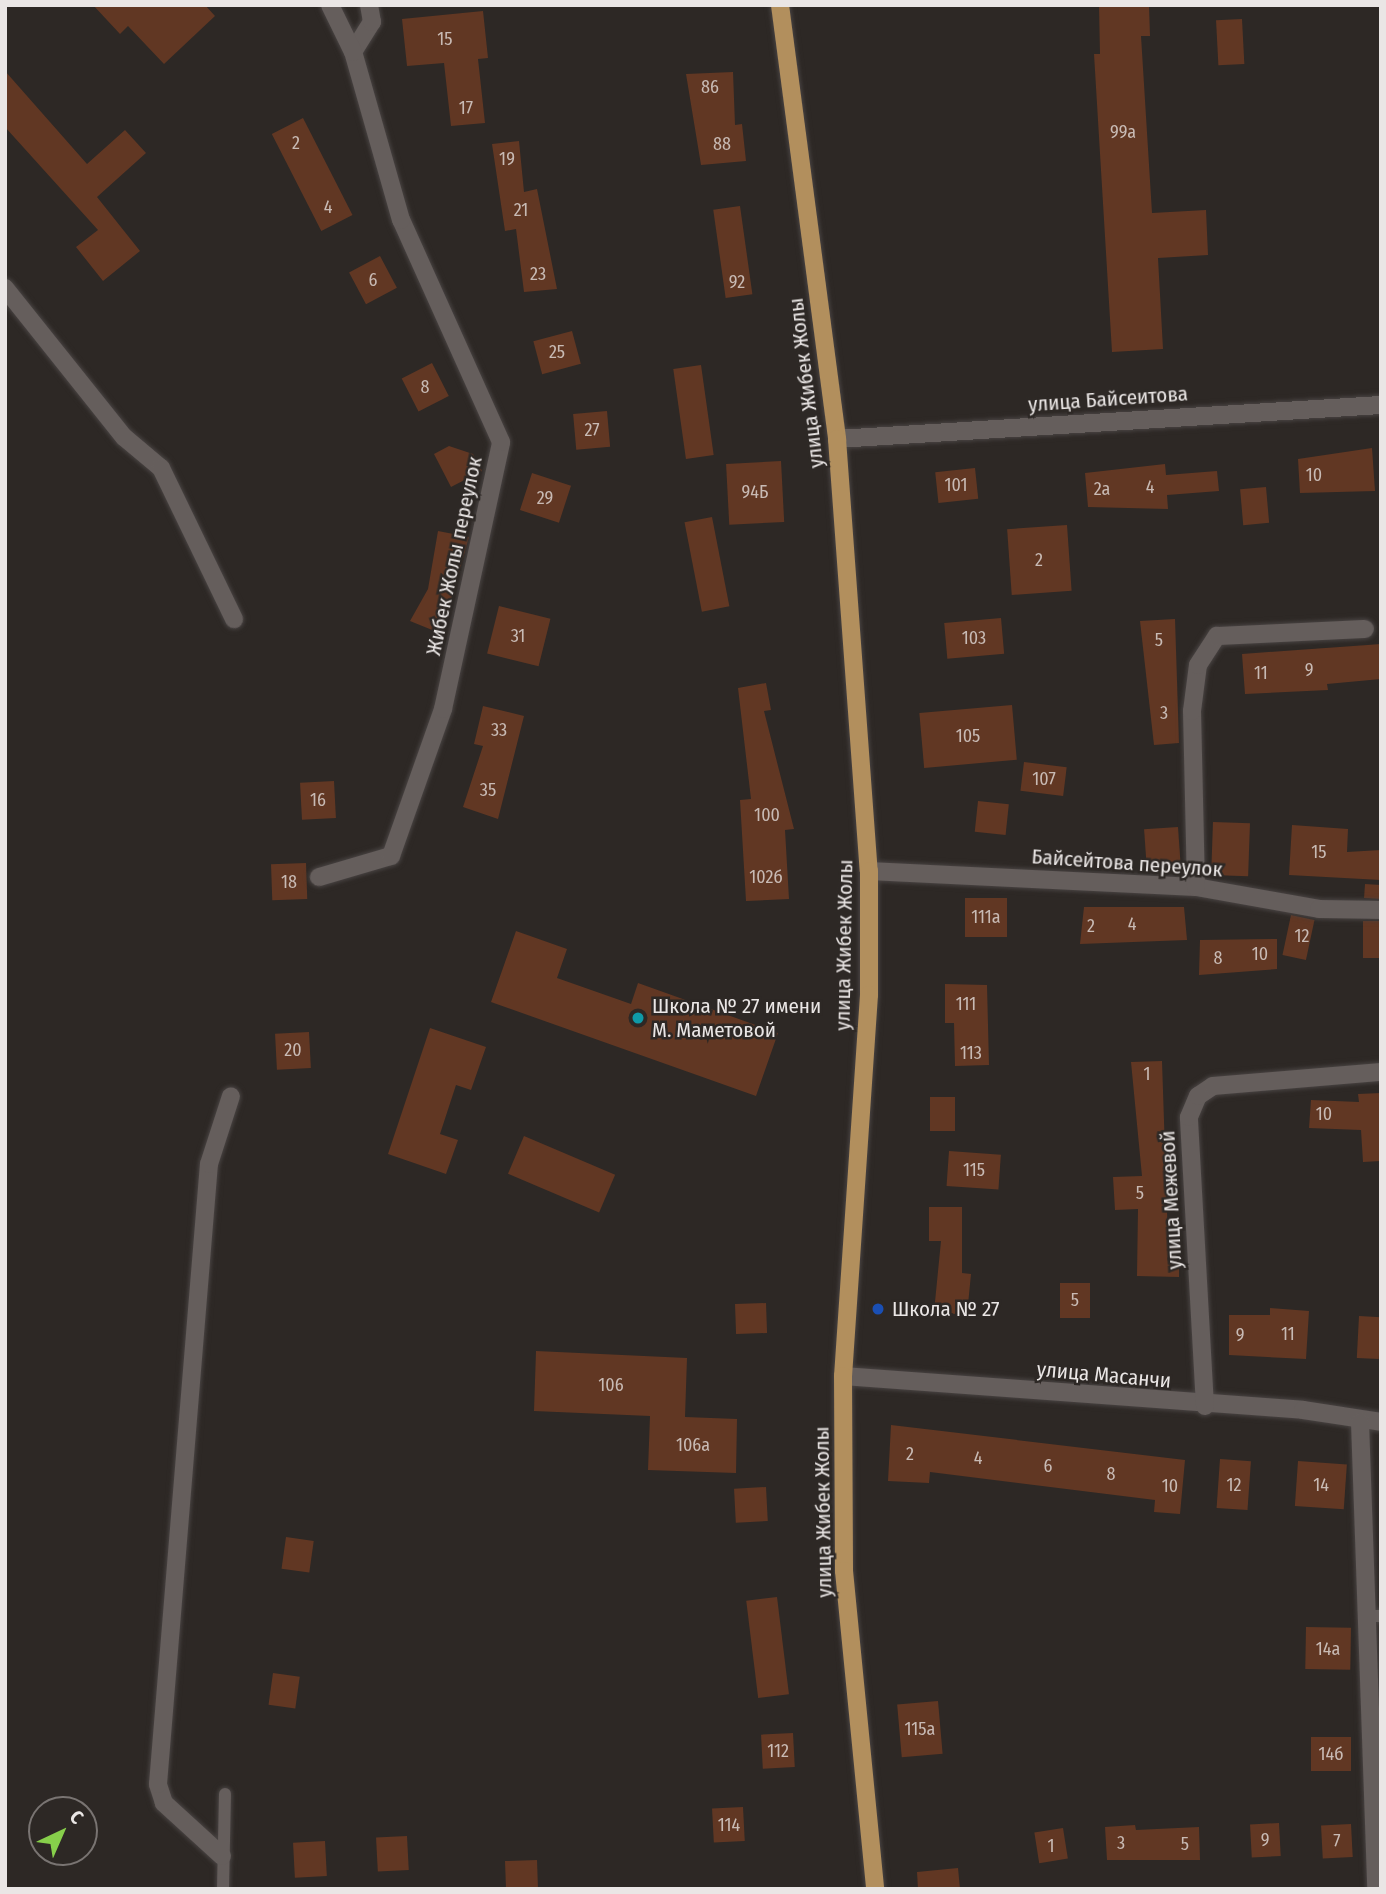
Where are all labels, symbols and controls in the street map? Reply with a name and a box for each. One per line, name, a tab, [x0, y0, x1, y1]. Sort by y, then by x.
house number: 15	[437, 28, 453, 50]
house number: 86	[701, 76, 719, 98]
house number: 17	[459, 97, 473, 119]
house number: 99а	[1110, 121, 1136, 143]
house number: 2	[292, 132, 300, 154]
house number: 88	[713, 133, 731, 155]
house number: 19	[499, 148, 515, 170]
house number: 4	[324, 196, 332, 218]
house number: 21	[514, 199, 528, 221]
house number: 23	[530, 263, 546, 285]
house number: 6	[369, 269, 377, 291]
house number: 92	[729, 271, 745, 293]
street label: улица Жибек Жолы	[783, 296, 829, 470]
house number: 25	[549, 341, 565, 363]
house number: 8	[421, 376, 429, 398]
street label: улица Байсеитова	[1027, 381, 1189, 417]
house number: 27	[584, 419, 600, 441]
street label: Жибек Жолы переулок	[421, 454, 487, 658]
house number: 10	[1306, 464, 1322, 486]
house number: 101	[945, 474, 967, 496]
house number: 4	[1146, 476, 1154, 498]
house number: 2а	[1094, 478, 1110, 500]
house number: 94Б	[742, 481, 768, 503]
house number: 29	[537, 487, 553, 509]
house number: 2	[1035, 549, 1043, 571]
house number: 31	[511, 625, 525, 647]
house number: 103	[962, 627, 986, 649]
house number: 5	[1155, 629, 1163, 651]
house number: 9	[1305, 659, 1313, 681]
house number: 11	[1254, 662, 1268, 684]
house number: 3	[1160, 702, 1168, 724]
house number: 33	[491, 719, 507, 741]
house number: 105	[956, 725, 980, 747]
house number: 107	[1032, 768, 1056, 790]
house number: 35	[480, 779, 496, 801]
house number: 16	[310, 789, 326, 811]
house number: 100	[754, 804, 780, 826]
house number: 15	[1311, 841, 1327, 863]
street label: Байсейтова переулок	[1031, 844, 1223, 882]
street label: улица Жибек Жолы	[830, 859, 858, 1031]
house number: 102б	[749, 866, 783, 888]
house number: 18	[281, 871, 297, 893]
house number: 111а	[971, 906, 1001, 928]
house number: 4	[1128, 913, 1136, 935]
house number: 2	[1087, 915, 1095, 937]
house number: 12	[1295, 925, 1309, 947]
house number: 10	[1252, 943, 1268, 965]
house number: 8	[1214, 947, 1222, 969]
place label: Школа № 27 имени М. Маметовой	[652, 993, 821, 1043]
house number: 111	[956, 993, 976, 1015]
marker: Школа № 27 имени М. Маметовой	[630, 1010, 646, 1026]
house number: 20	[284, 1039, 302, 1061]
house number: 113	[960, 1042, 982, 1064]
house number: 1	[1143, 1063, 1151, 1085]
house number: 10	[1316, 1103, 1332, 1125]
street label: улица Межевой	[1155, 1130, 1187, 1270]
house number: 115	[963, 1159, 985, 1181]
house number: 5	[1136, 1182, 1144, 1204]
house number: 5	[1071, 1289, 1079, 1311]
place label: Школа № 27	[892, 1296, 999, 1322]
marker: Школа № 27	[870, 1301, 886, 1317]
house number: 11	[1281, 1323, 1295, 1345]
house number: 9	[1236, 1324, 1244, 1346]
street label: улица Масанчи	[1036, 1357, 1172, 1393]
house number: 106	[598, 1374, 624, 1396]
street label: улица Жибек Жолы	[809, 1426, 837, 1598]
house number: 106а	[676, 1434, 710, 1456]
house number: 2	[906, 1443, 914, 1465]
house number: 4	[974, 1447, 982, 1469]
house number: 6	[1044, 1455, 1052, 1477]
house number: 8	[1107, 1463, 1115, 1485]
house number: 12	[1227, 1474, 1241, 1496]
house number: 14	[1313, 1474, 1329, 1496]
house number: 10	[1162, 1475, 1178, 1497]
house number: 14а	[1316, 1638, 1340, 1660]
house number: 115а	[905, 1718, 935, 1740]
house number: 112	[767, 1740, 789, 1762]
house number: 14б	[1318, 1743, 1344, 1765]
north arrow	[28, 1796, 98, 1866]
text: С	[65, 1805, 88, 1829]
house number: 114	[718, 1814, 740, 1836]
house number: 9	[1261, 1829, 1269, 1851]
house number: 7	[1333, 1830, 1341, 1852]
house number: 3	[1117, 1832, 1125, 1854]
house number: 5	[1181, 1833, 1189, 1855]
house number: 1	[1047, 1835, 1055, 1857]

